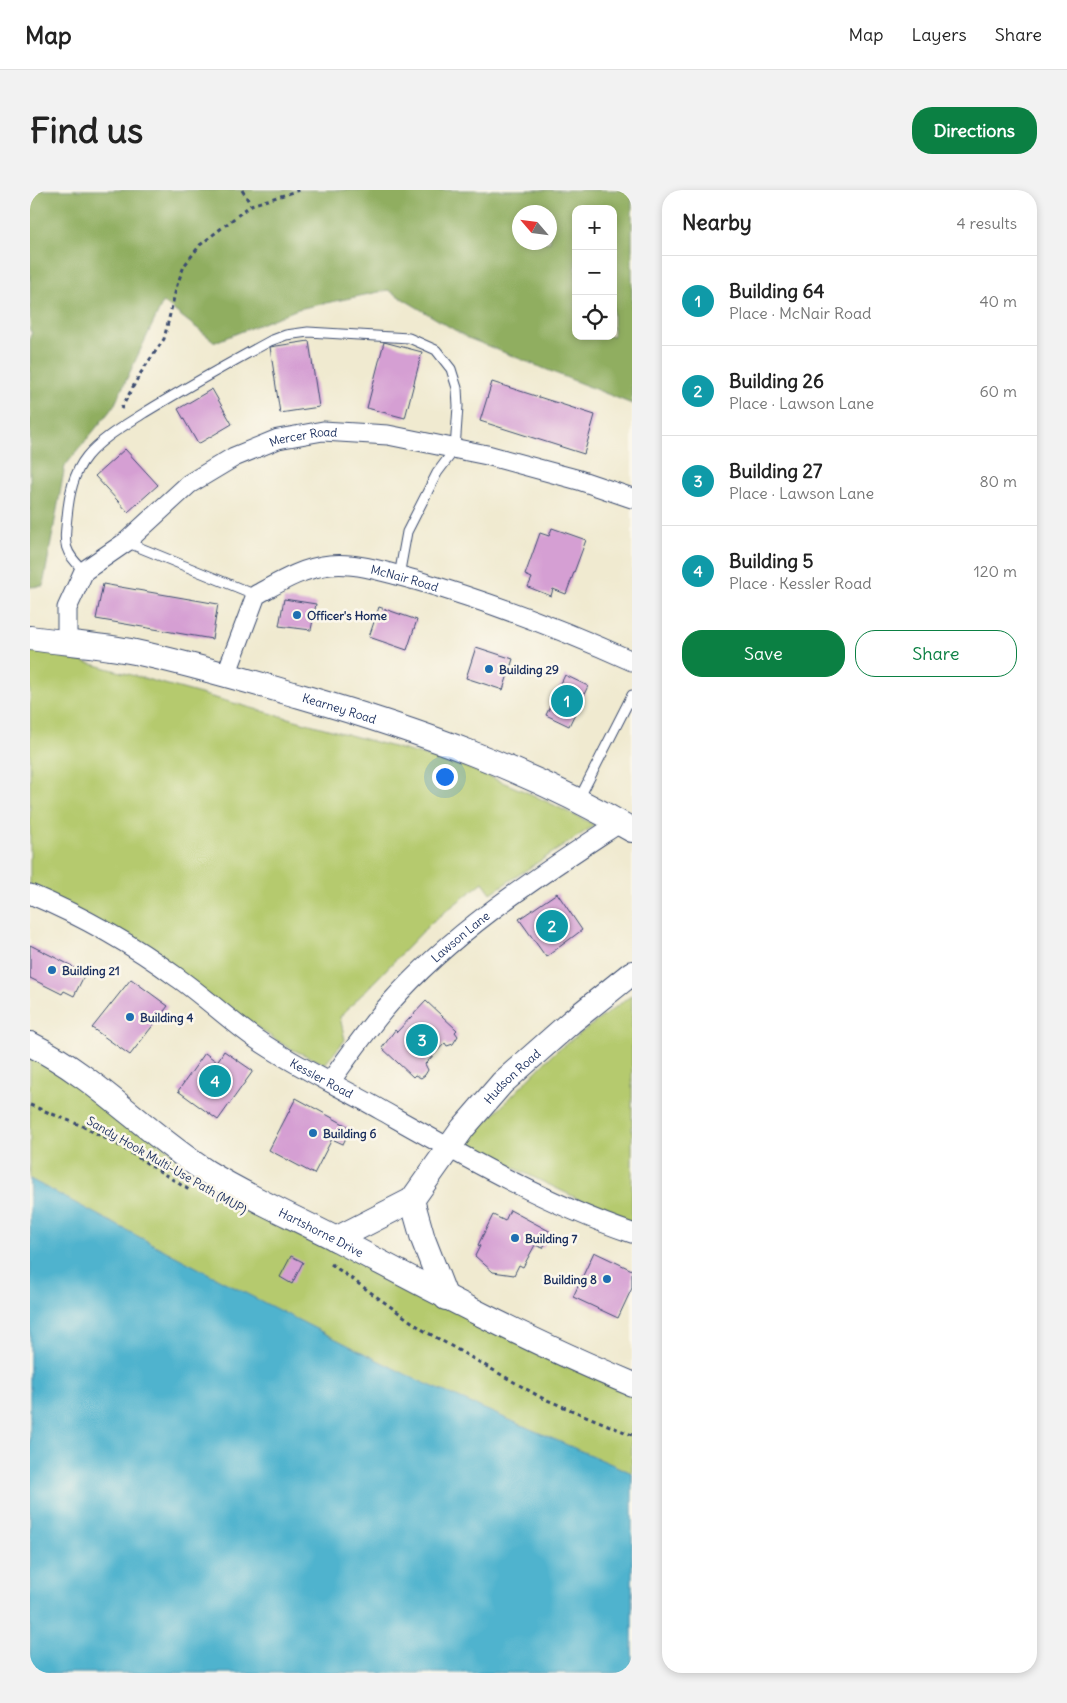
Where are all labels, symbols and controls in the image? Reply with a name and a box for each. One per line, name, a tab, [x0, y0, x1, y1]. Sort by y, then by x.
text: Map	[25, 20, 72, 50]
text: Map	[848, 23, 883, 46]
text: Layers	[911, 23, 967, 46]
text: Share	[995, 23, 1042, 46]
button: Directions	[912, 107, 1037, 154]
text: Find us	[30, 108, 143, 152]
north arrow	[512, 205, 557, 250]
map controls	[572, 205, 617, 340]
button: +	[572, 205, 617, 250]
text: Nearby	[682, 209, 752, 236]
text: 4 results	[956, 213, 1017, 233]
button: −	[572, 250, 617, 295]
text: Building 64	[729, 279, 825, 303]
text: 1	[695, 291, 701, 311]
text: 40 m	[979, 291, 1017, 311]
button: locate	[572, 295, 617, 340]
text: Place · McNair Road	[729, 303, 871, 323]
text: Building 26	[729, 369, 824, 393]
text: 2	[694, 381, 702, 401]
text: 60 m	[979, 381, 1017, 401]
text: Place · Lawson Lane	[729, 393, 874, 413]
street label: Mercer Road	[267, 423, 338, 449]
text: Building 27	[729, 459, 822, 483]
text: 3	[693, 471, 703, 491]
text: 80 m	[979, 471, 1017, 491]
text: Place · Lawson Lane	[729, 483, 874, 503]
text: Building 5	[729, 549, 814, 573]
street label: McNair Road	[369, 561, 440, 594]
text: 4	[693, 561, 703, 581]
text: 120 m	[974, 561, 1017, 581]
text: Place · Kessler Road	[729, 573, 872, 593]
place label: Officer's Home	[307, 608, 388, 623]
marker: Officer's Home	[291, 609, 303, 621]
button: Save	[682, 630, 845, 677]
button: Share	[855, 630, 1017, 677]
place label: Building 29	[499, 662, 559, 678]
marker: Building 29	[483, 663, 495, 675]
pin: 1	[551, 682, 583, 720]
street label: Kearney Road	[301, 690, 378, 726]
your location	[432, 764, 458, 790]
pin: 2	[536, 907, 568, 945]
street label: Lawson Lane	[428, 908, 492, 965]
place label: Building 21	[62, 963, 120, 979]
marker: Building 21	[46, 964, 58, 976]
place label: Building 4	[140, 1010, 193, 1026]
marker: Building 4	[124, 1011, 136, 1023]
pin: 3	[406, 1021, 438, 1059]
street label: Hudson Road	[480, 1045, 543, 1107]
street label: Kessler Road	[287, 1055, 356, 1101]
pin: 4	[199, 1062, 231, 1100]
street label: Sandy Hook Multi-Use Path (MUP)	[84, 1113, 250, 1217]
place label: Building 6	[323, 1126, 376, 1142]
marker: Building 6	[307, 1127, 319, 1139]
street label: Hartshorne Drive	[276, 1204, 366, 1260]
place label: Building 7	[525, 1231, 577, 1247]
marker: Building 7	[509, 1232, 521, 1244]
place label: Building 8	[544, 1272, 597, 1288]
marker: Building 8	[601, 1273, 613, 1285]

